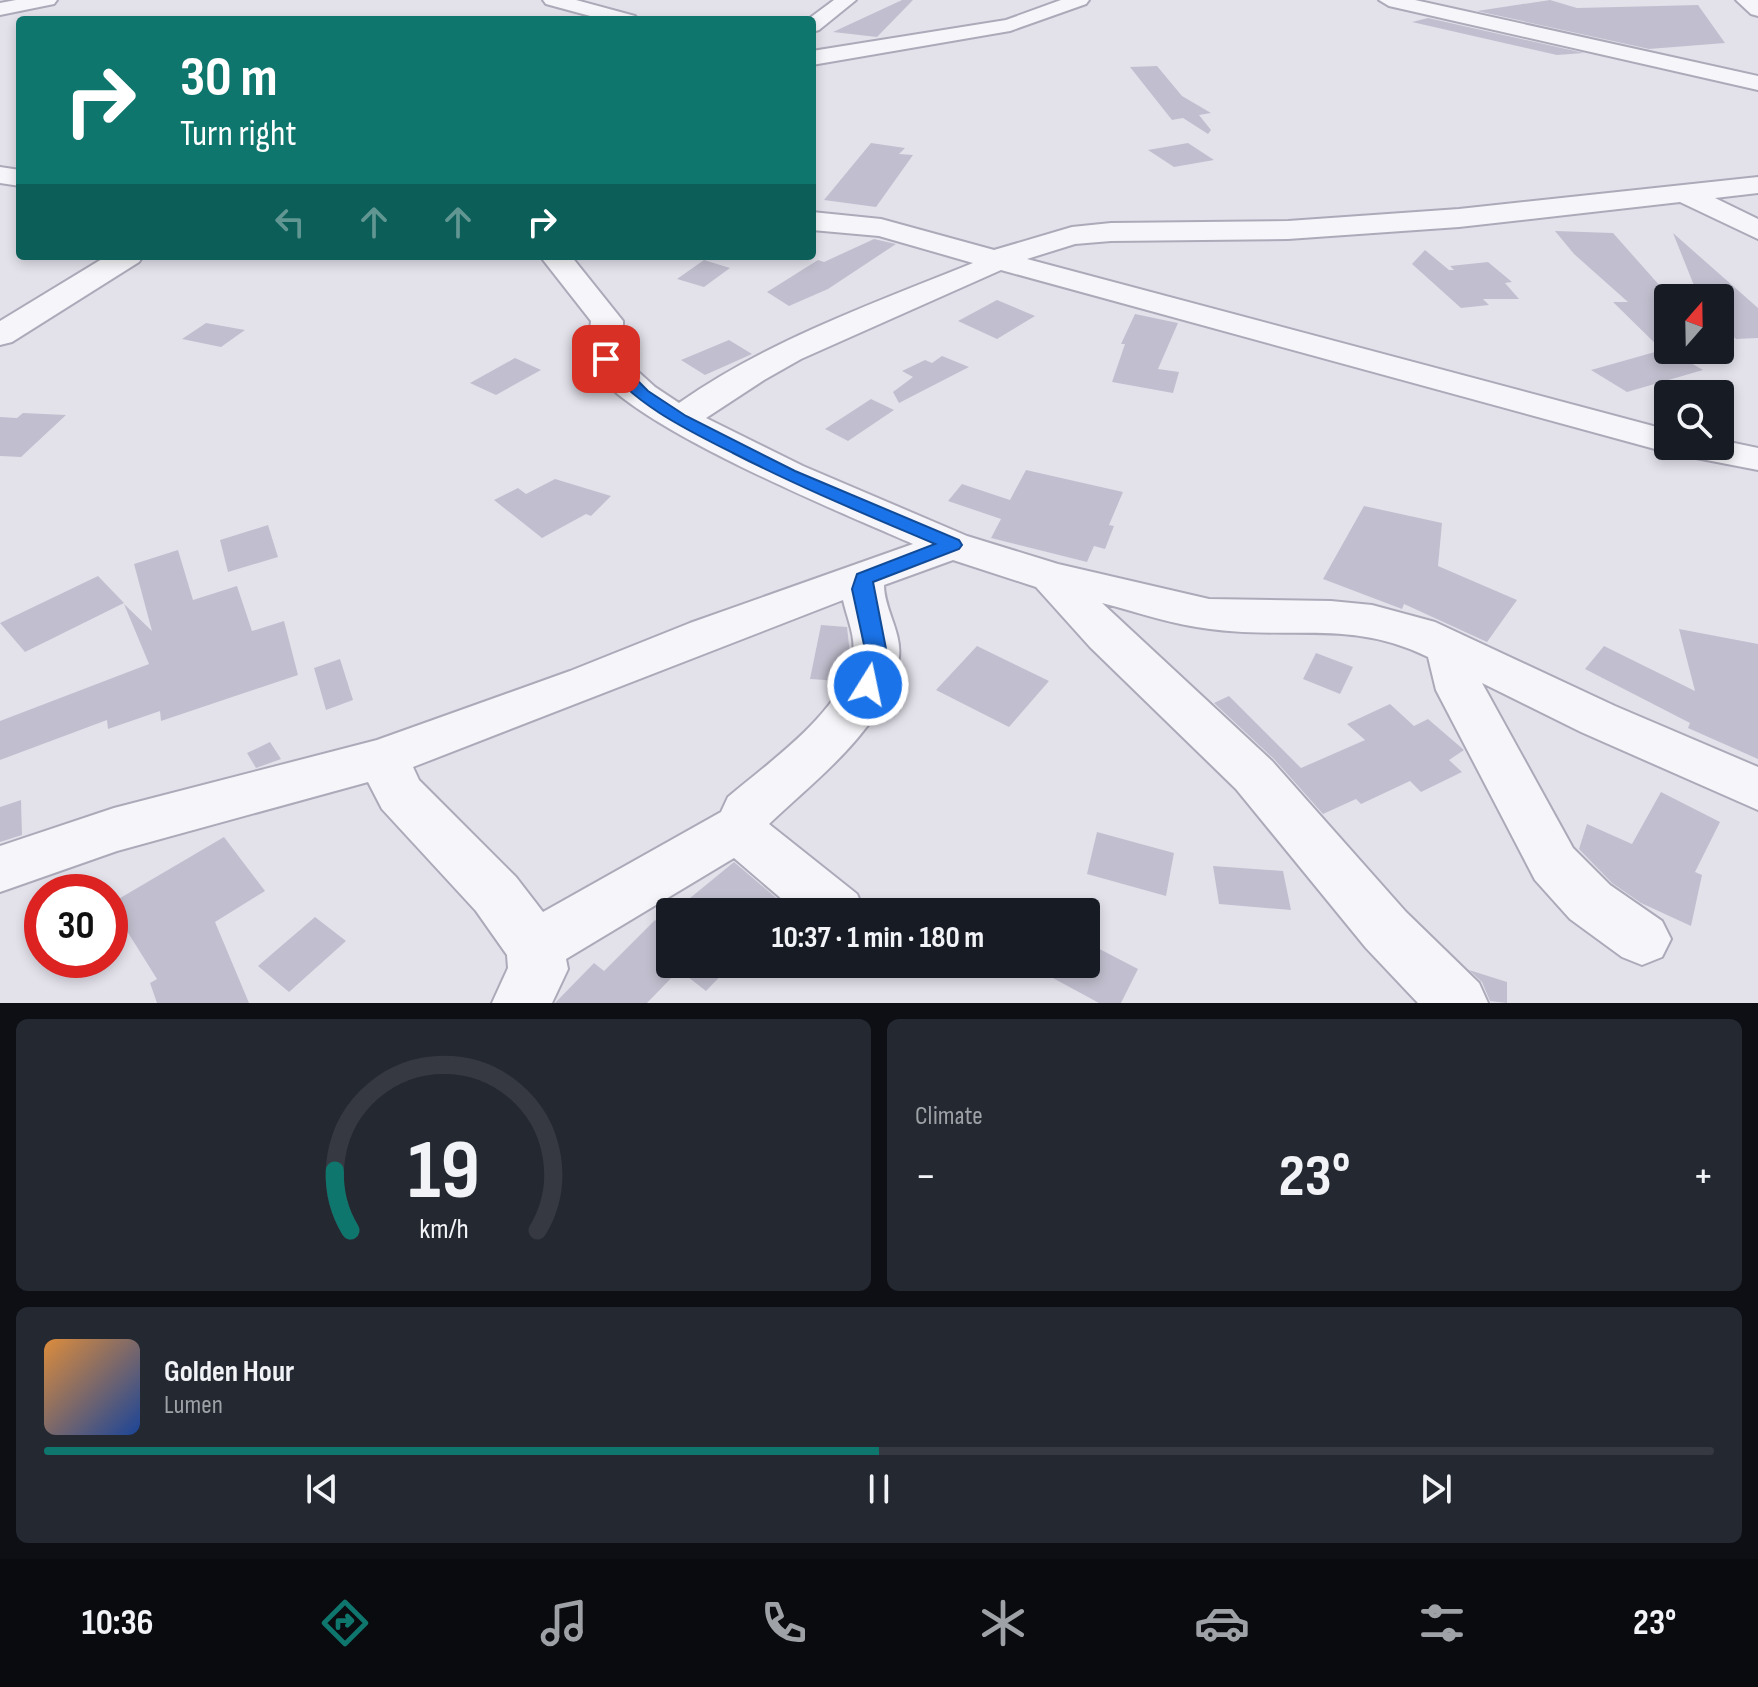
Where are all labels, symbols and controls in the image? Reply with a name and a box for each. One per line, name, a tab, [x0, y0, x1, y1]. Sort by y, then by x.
text: 30 m	[180, 45, 278, 112]
icon: right	[48, 48, 152, 152]
text: Turn right	[180, 113, 297, 156]
icon: left	[268, 200, 312, 244]
icon: ahead	[352, 200, 396, 244]
icon: ahead	[436, 200, 480, 244]
icon: right	[520, 200, 564, 244]
north arrow	[1654, 284, 1734, 364]
map controls	[1654, 284, 1734, 460]
pin	[572, 325, 640, 393]
icon: arrive	[584, 337, 628, 381]
button: search	[1654, 380, 1734, 460]
position arrow	[826, 643, 910, 727]
speed limit sign: 30	[24, 874, 128, 978]
text: 10:37 · 1 min · 180 m	[772, 920, 984, 956]
text: Climate	[915, 1101, 983, 1132]
text: 19	[407, 1122, 480, 1222]
text: 23°	[1278, 1141, 1351, 1213]
text: −	[915, 1150, 937, 1203]
text: +	[1692, 1150, 1714, 1203]
text: km/h	[419, 1212, 468, 1247]
text: Golden Hour	[164, 1354, 294, 1390]
text: Lumen	[164, 1390, 223, 1421]
icon: previous	[300, 1467, 344, 1511]
icon: pause	[857, 1467, 901, 1511]
icon: next	[1414, 1467, 1458, 1511]
icon: directions	[317, 1595, 373, 1651]
icon: music	[536, 1595, 592, 1651]
icon: phone	[756, 1595, 812, 1651]
icon: climate	[975, 1595, 1031, 1651]
icon: car	[1194, 1595, 1250, 1651]
icon: filters	[1414, 1595, 1470, 1651]
text: 10:36	[82, 1602, 154, 1645]
text: 23°	[1633, 1602, 1676, 1645]

